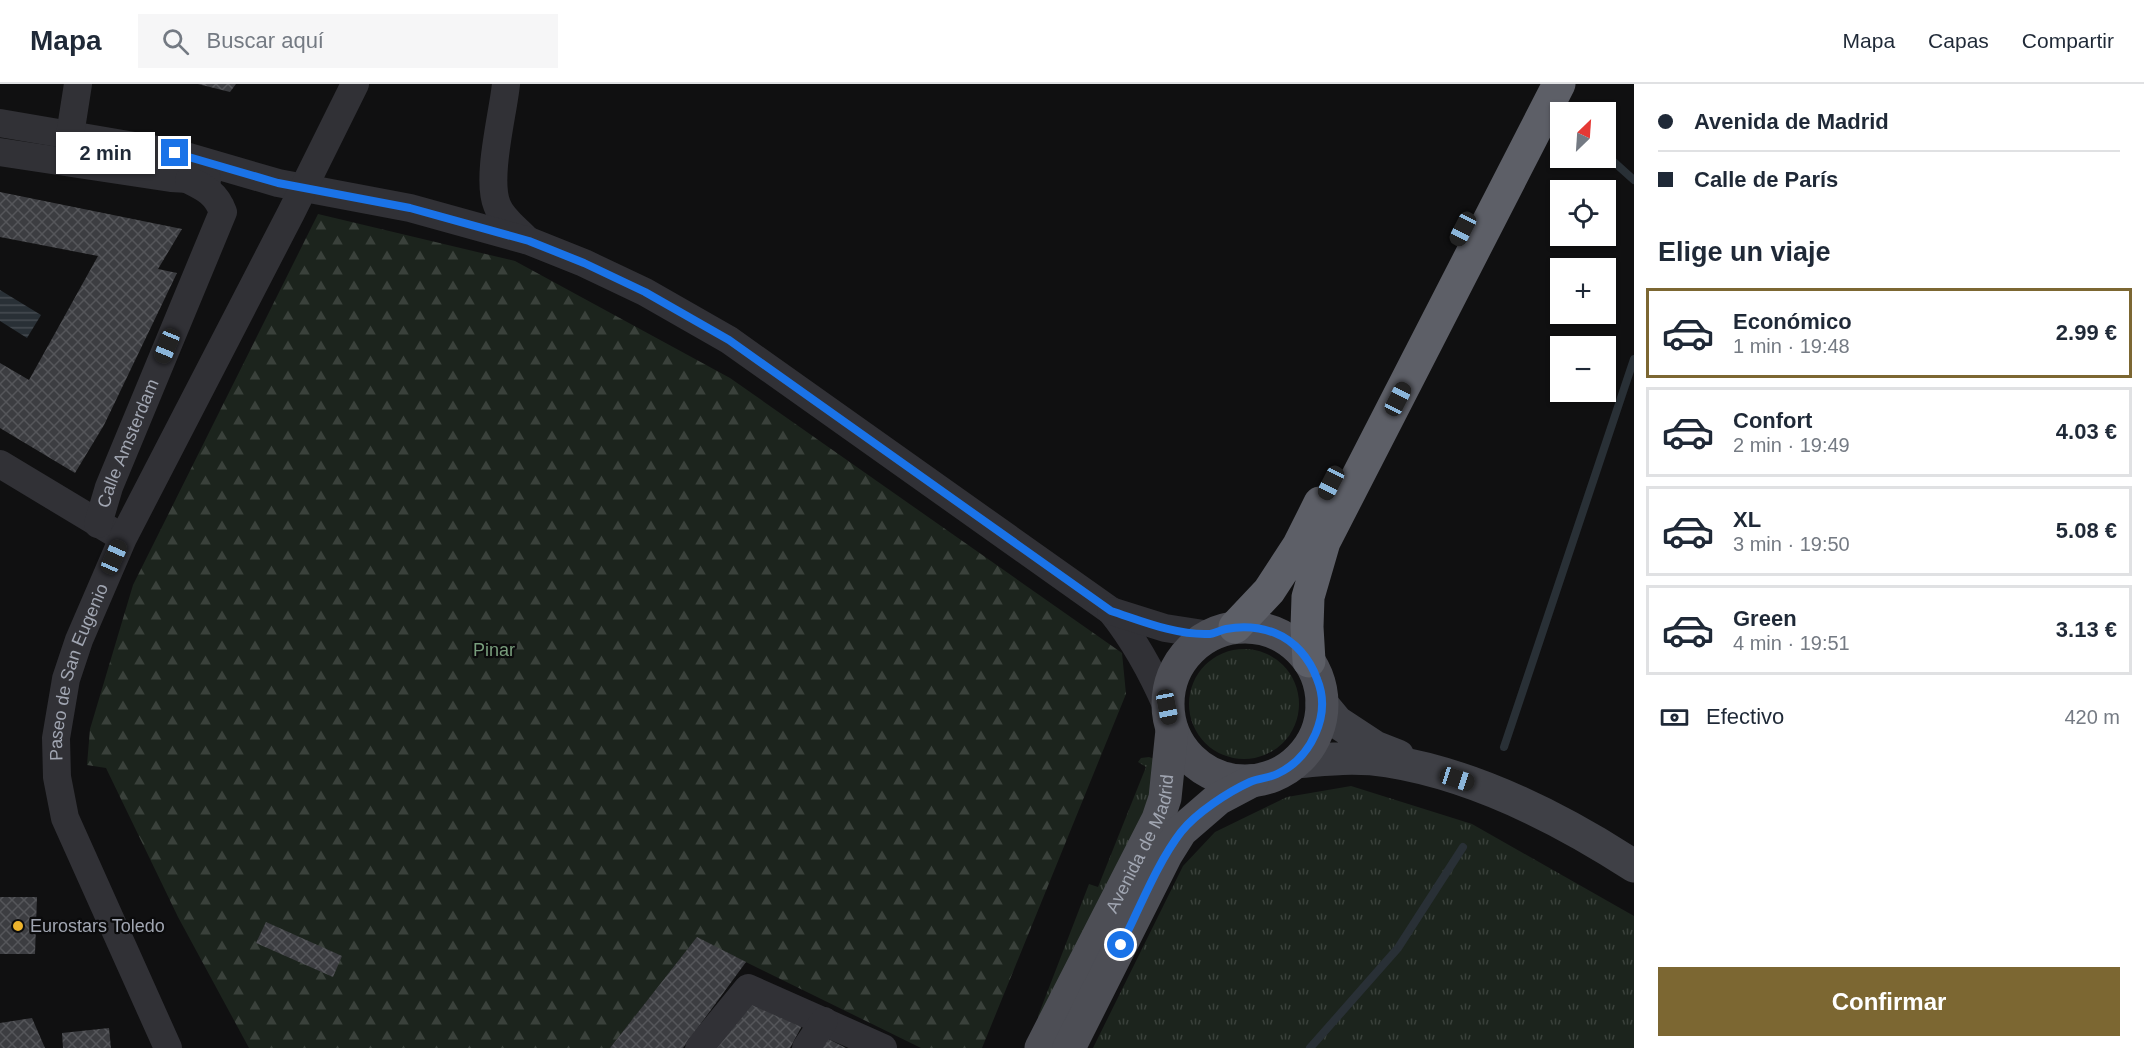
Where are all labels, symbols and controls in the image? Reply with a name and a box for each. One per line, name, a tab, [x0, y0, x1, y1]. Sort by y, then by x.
search box	[138, 14, 558, 68]
text: Mapa	[30, 25, 102, 56]
icon: search	[159, 25, 192, 58]
text: Buscar aquí	[207, 28, 324, 53]
text: Mapa	[1843, 29, 1895, 52]
text: Capas	[1928, 29, 1989, 52]
text: Compartir	[2022, 29, 2114, 52]
north arrow	[1550, 102, 1616, 168]
map controls	[1550, 102, 1616, 402]
text: Avenida de Madrid	[1694, 109, 1889, 134]
callout: 2 min	[55, 132, 154, 174]
route end	[161, 139, 188, 166]
text: 2 min	[79, 142, 132, 164]
text: Calle de París	[1694, 167, 1838, 192]
button: locate	[1550, 180, 1616, 246]
car	[1447, 209, 1479, 249]
text: Elige un viaje	[1658, 237, 1831, 267]
button: +	[1550, 258, 1616, 324]
icon: car	[1661, 306, 1715, 360]
text: Económico	[1733, 309, 1852, 334]
text: 2.99 €	[2056, 320, 2117, 345]
car	[152, 326, 182, 366]
text: 1 min · 19:48	[1733, 335, 1850, 357]
button: −	[1550, 336, 1616, 402]
street label: Calle Amsterdam	[93, 376, 163, 510]
car	[1382, 379, 1414, 419]
icon: car	[1661, 405, 1715, 459]
text: Confort	[1733, 408, 1812, 433]
text: 4.03 €	[2056, 419, 2117, 444]
text: 2 min · 19:49	[1733, 434, 1850, 456]
car	[1315, 463, 1347, 503]
icon: car	[1661, 504, 1715, 558]
text: XL	[1733, 507, 1761, 532]
text: 5.08 €	[2056, 518, 2117, 543]
text: 3 min · 19:50	[1733, 533, 1850, 555]
car	[98, 537, 130, 577]
street label: Paseo de San Eugenio	[46, 581, 112, 761]
icon: car	[1661, 603, 1715, 657]
text: Green	[1733, 606, 1797, 631]
text: 3.13 €	[2056, 617, 2117, 642]
text: 4 min · 19:51	[1733, 632, 1850, 654]
park label: Pinar	[473, 640, 515, 660]
car	[1155, 688, 1179, 726]
icon: cash	[1658, 701, 1691, 734]
text: Efectivo	[1706, 704, 1784, 729]
text: 420 m	[2064, 706, 2120, 728]
car	[1437, 765, 1477, 793]
street label: Avenida de Madrid	[1102, 773, 1177, 916]
place label: Eurostars Toledo	[30, 916, 165, 936]
marker: Eurostars Toledo	[11, 919, 25, 933]
route start	[1107, 931, 1134, 958]
button: Confirmar	[1658, 967, 2120, 1036]

